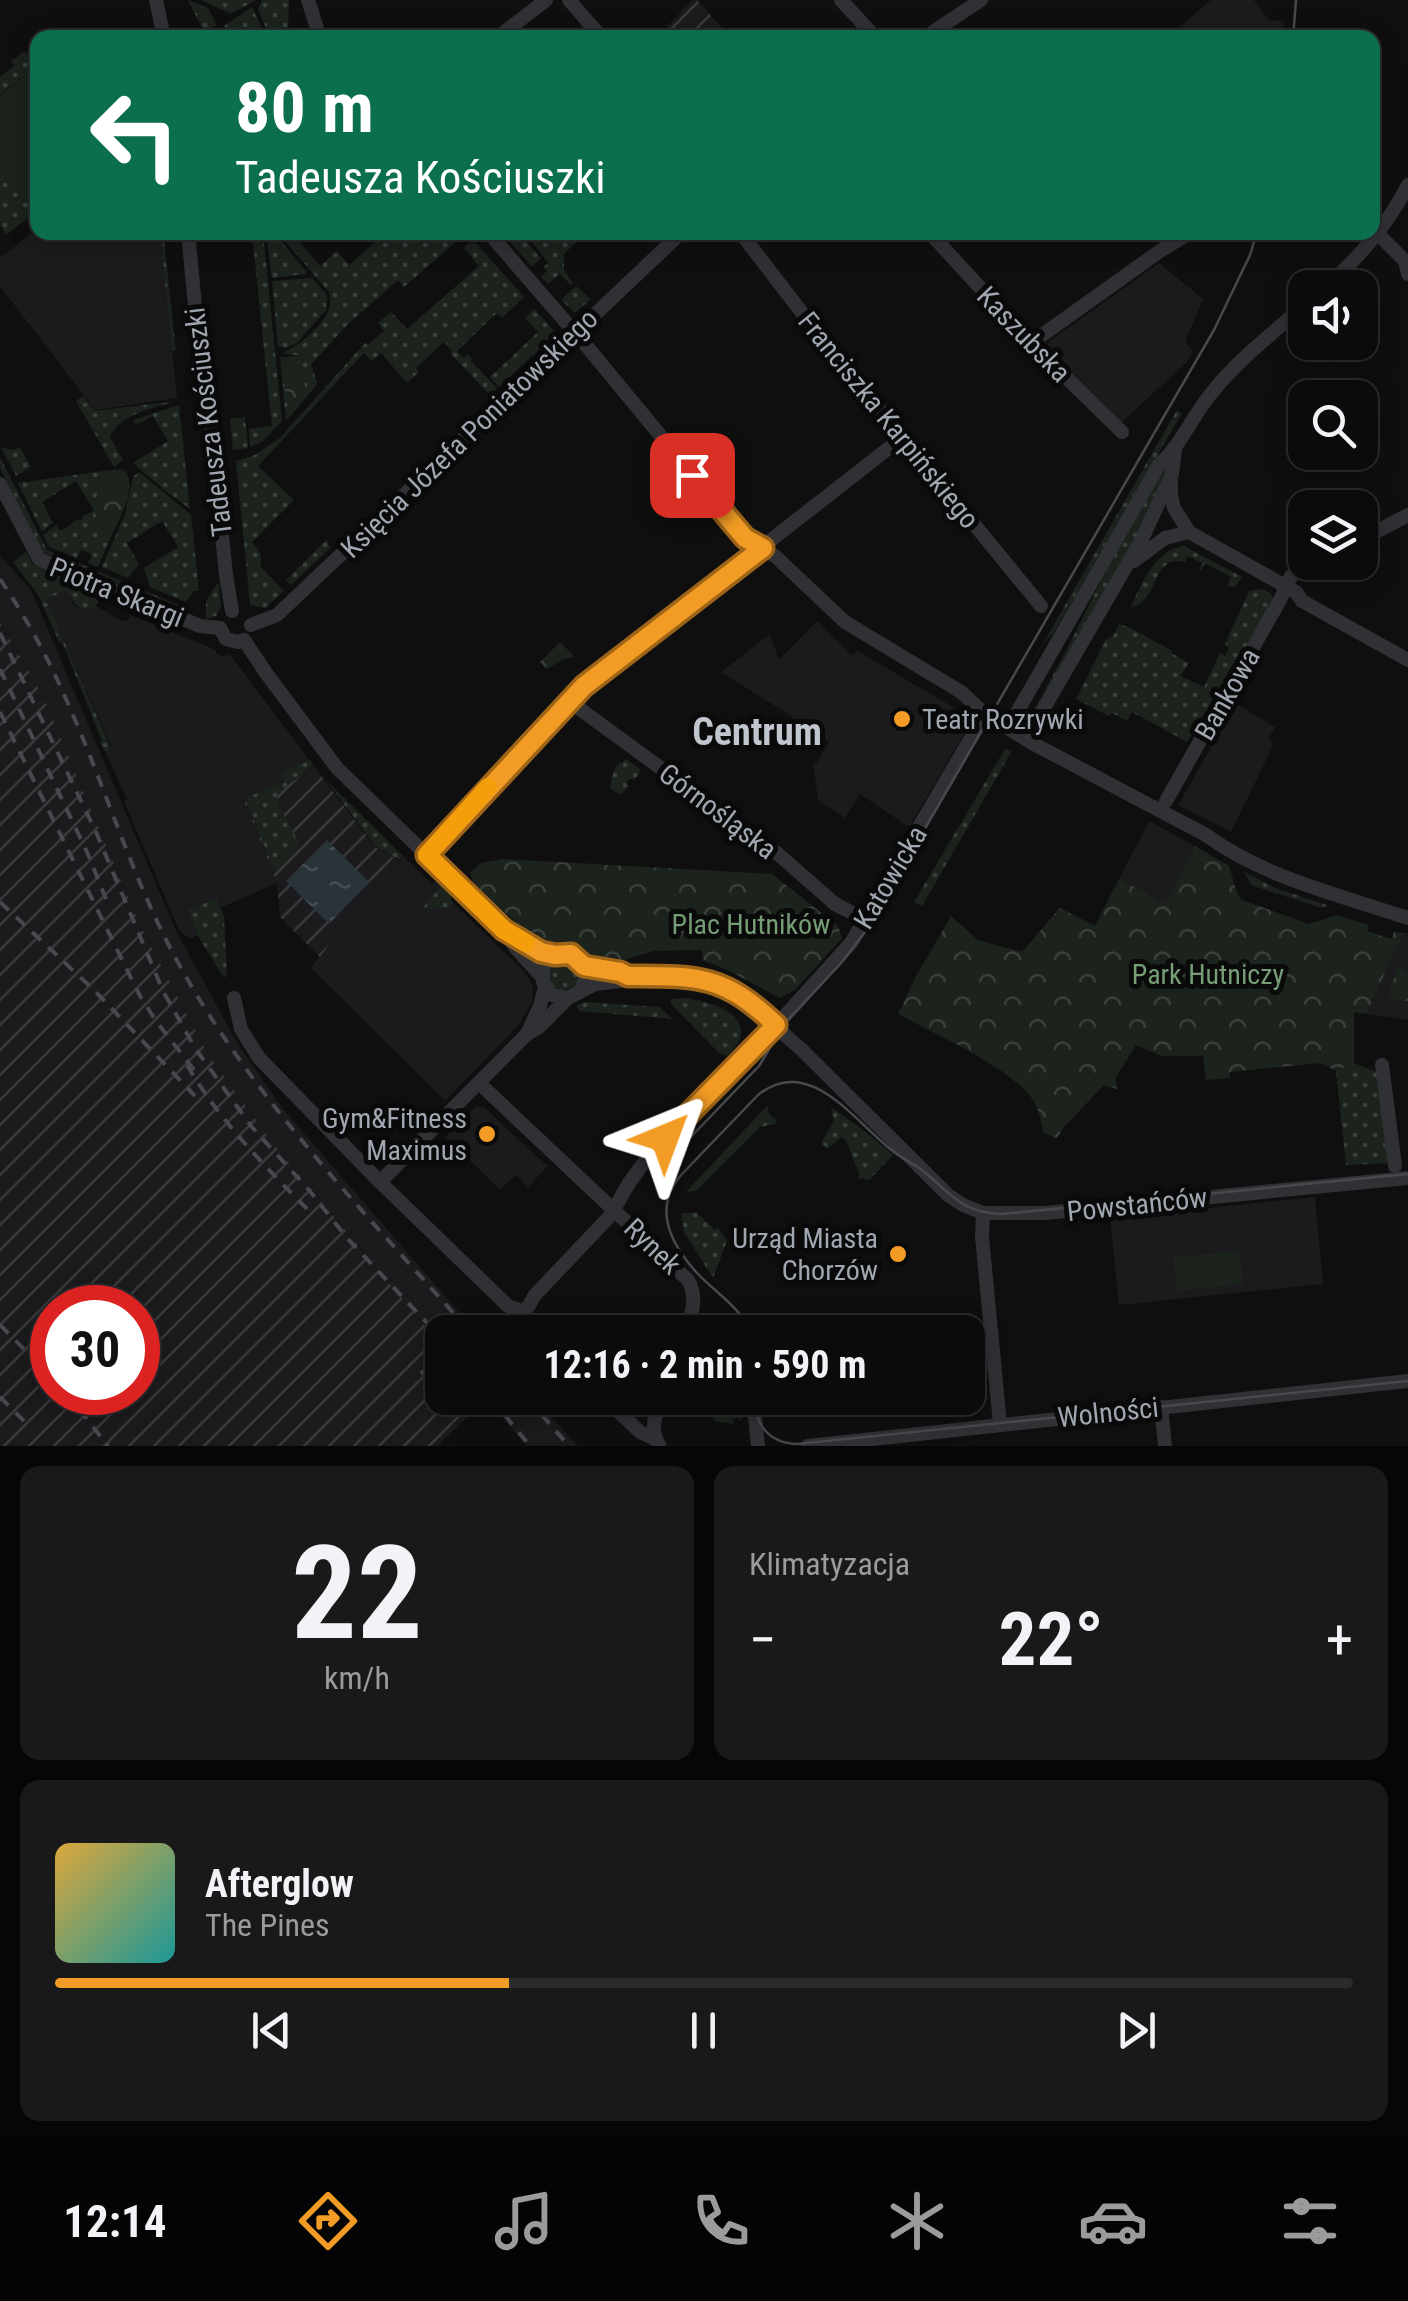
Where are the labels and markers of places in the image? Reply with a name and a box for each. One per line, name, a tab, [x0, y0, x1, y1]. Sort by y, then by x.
pin	[650, 433, 735, 518]
place label: Teatr Rozrywki	[922, 703, 1084, 736]
marker: Teatr Rozrywki	[891, 708, 913, 730]
place label: Gym&Fitness Maximus	[322, 1102, 467, 1167]
marker: Gym&Fitness Maximus	[476, 1123, 498, 1145]
place label: Urząd Miasta Chorzów	[732, 1222, 878, 1287]
marker: Urząd Miasta Chorzów	[887, 1243, 909, 1265]

